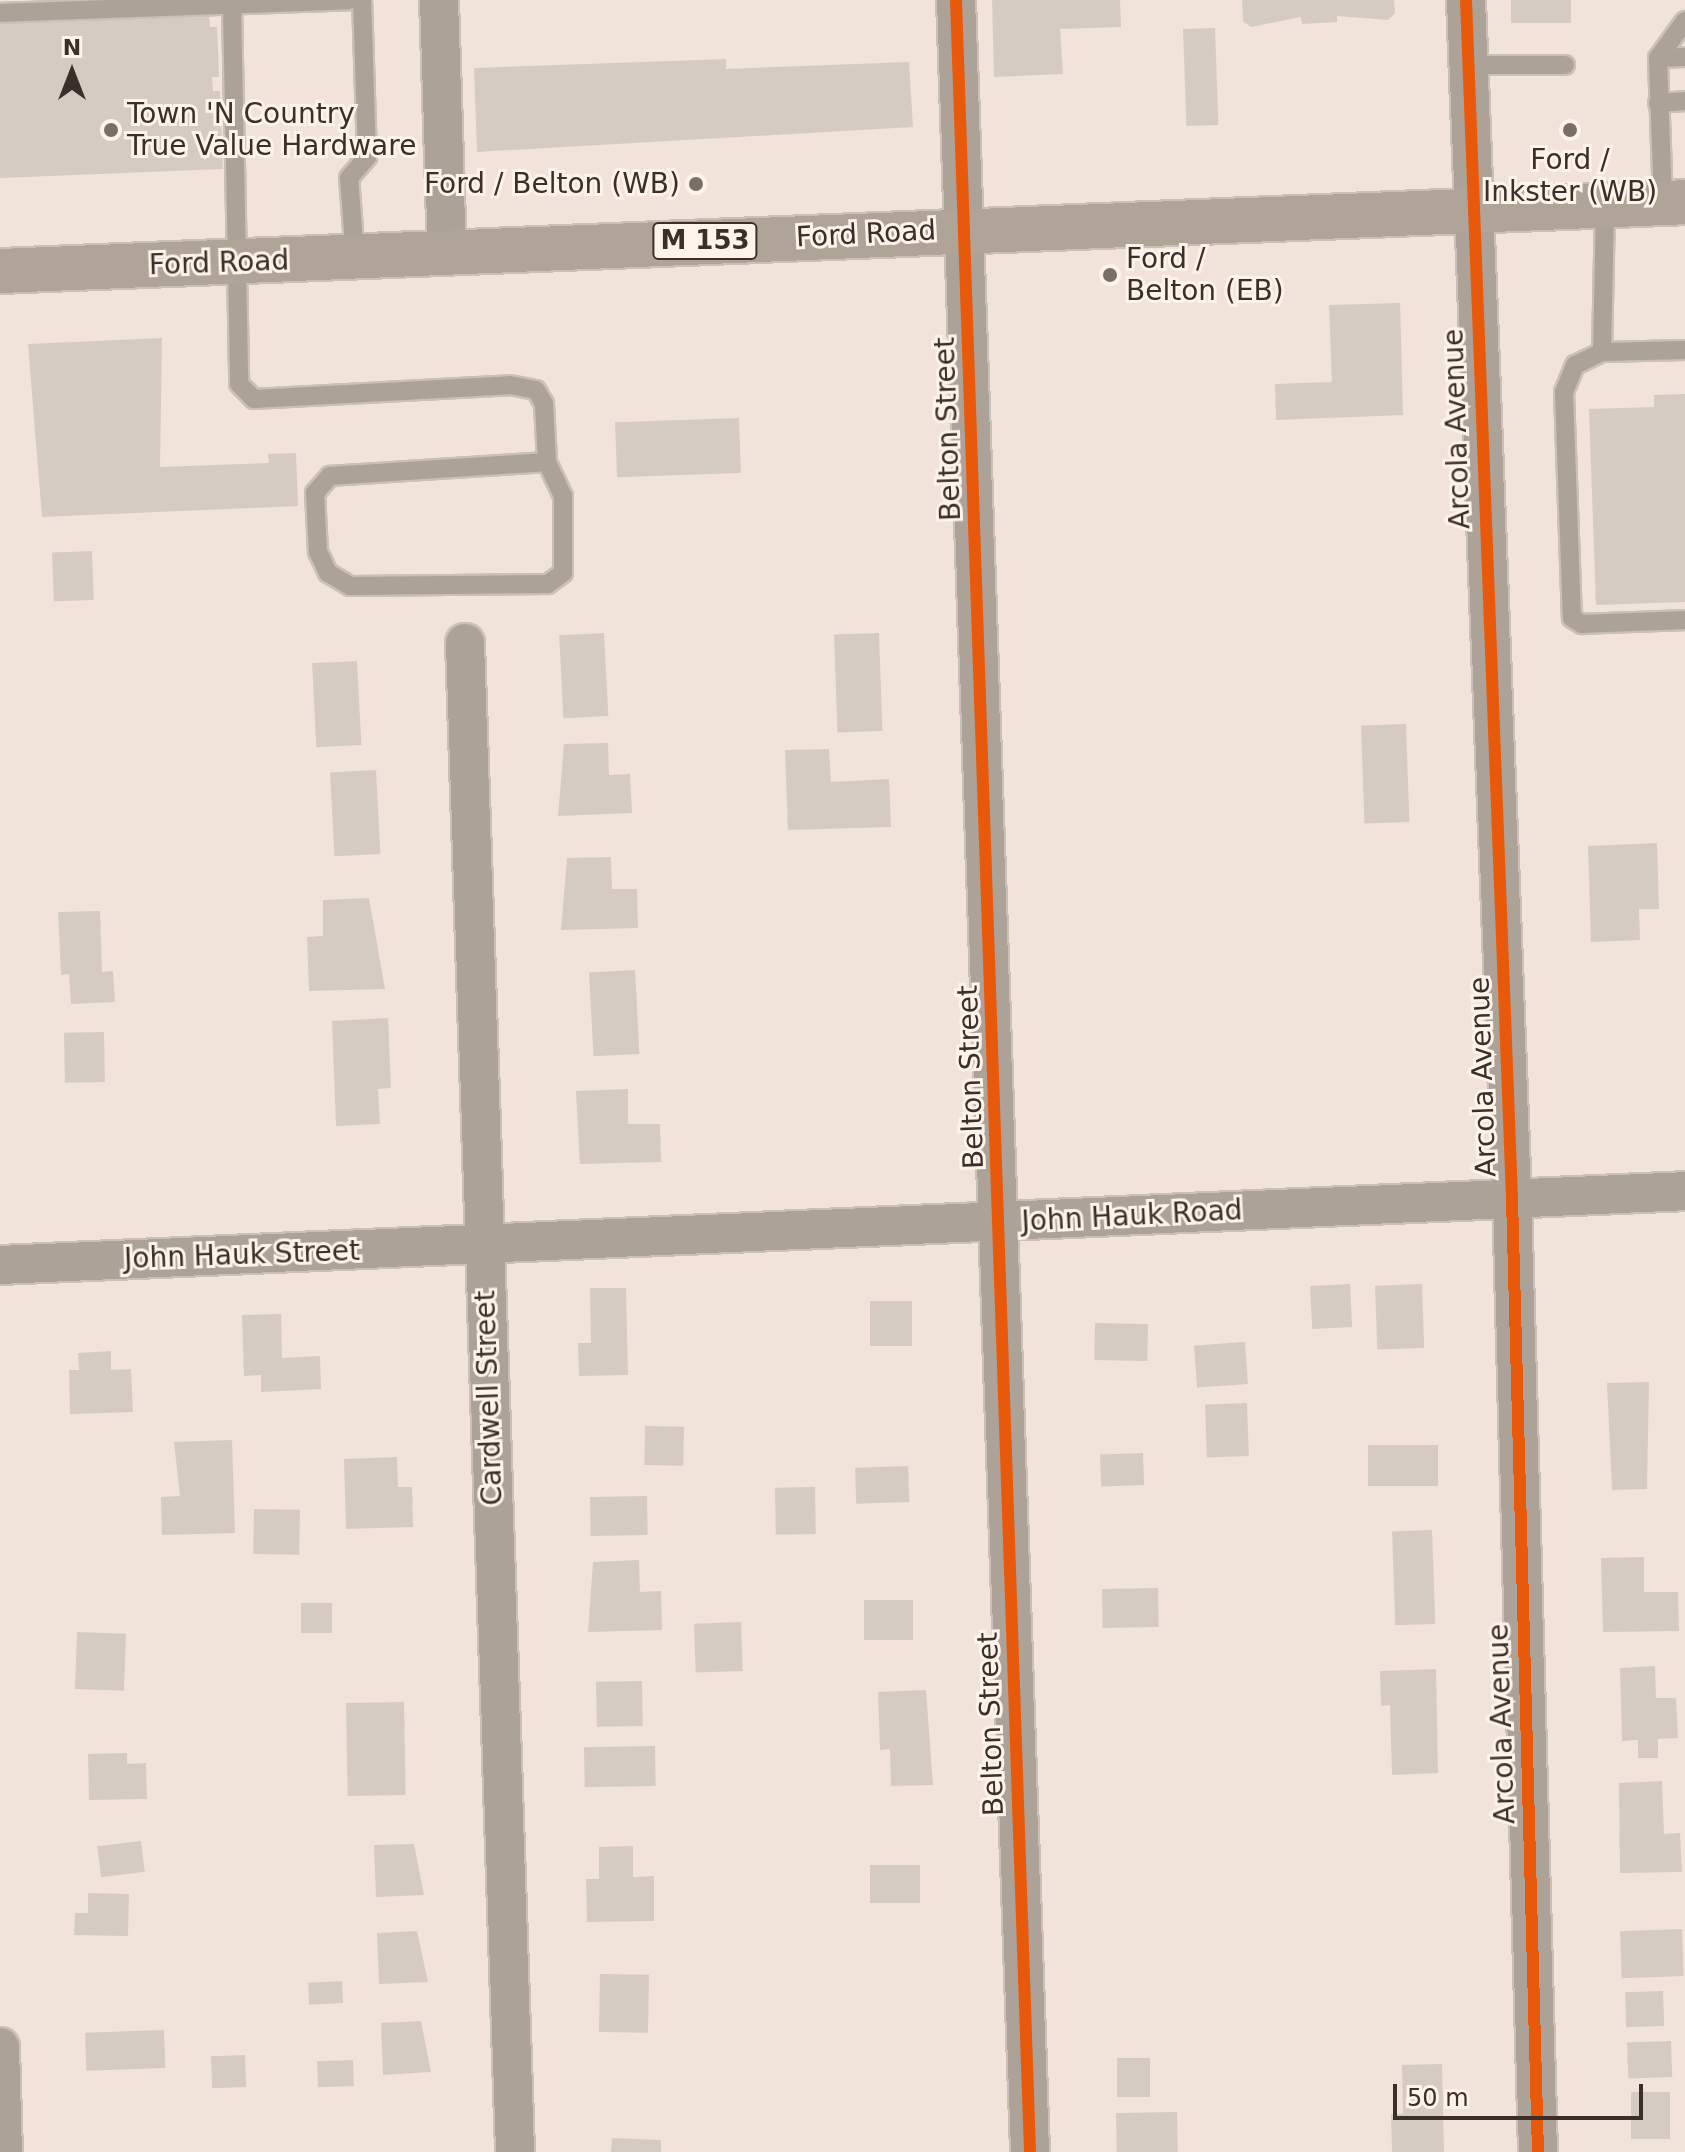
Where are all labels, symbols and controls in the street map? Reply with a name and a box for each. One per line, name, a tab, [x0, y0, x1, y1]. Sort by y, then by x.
north arrow	[32, 32, 112, 112]
text: N	[63, 35, 81, 60]
place label: Town 'N Country True Value Hardware	[127, 97, 416, 163]
marker: Town 'N Country True Value Hardware	[102, 121, 120, 139]
marker: Ford / Inkster (WB)	[1561, 121, 1579, 139]
place label: Ford / Inkster (WB)	[1483, 143, 1657, 209]
place label: Ford / Belton (WB)	[424, 167, 680, 201]
marker: Ford / Belton (WB)	[687, 175, 705, 193]
street label: Ford Road	[795, 214, 937, 254]
road number: M 153	[651, 219, 759, 263]
place label: Ford / Belton (EB)	[1126, 242, 1284, 308]
street label: Ford Road	[148, 244, 290, 282]
marker: Ford / Belton (EB)	[1101, 266, 1119, 284]
street label: Arcola Avenue	[1437, 328, 1477, 530]
street label: Belton Street	[928, 336, 968, 522]
street label: Arcola Avenue	[1463, 976, 1503, 1178]
street label: Belton Street	[951, 984, 991, 1170]
street label: John Hauk Road	[1021, 1193, 1243, 1239]
street label: John Hauk Street	[124, 1234, 360, 1276]
street label: Cardwell Street	[468, 1290, 510, 1506]
street label: Arcola Avenue	[1482, 1623, 1522, 1825]
street label: Belton Street	[971, 1631, 1011, 1817]
scale bar	[1397, 2068, 1647, 2118]
text: 50 m	[1407, 2084, 1469, 2112]

